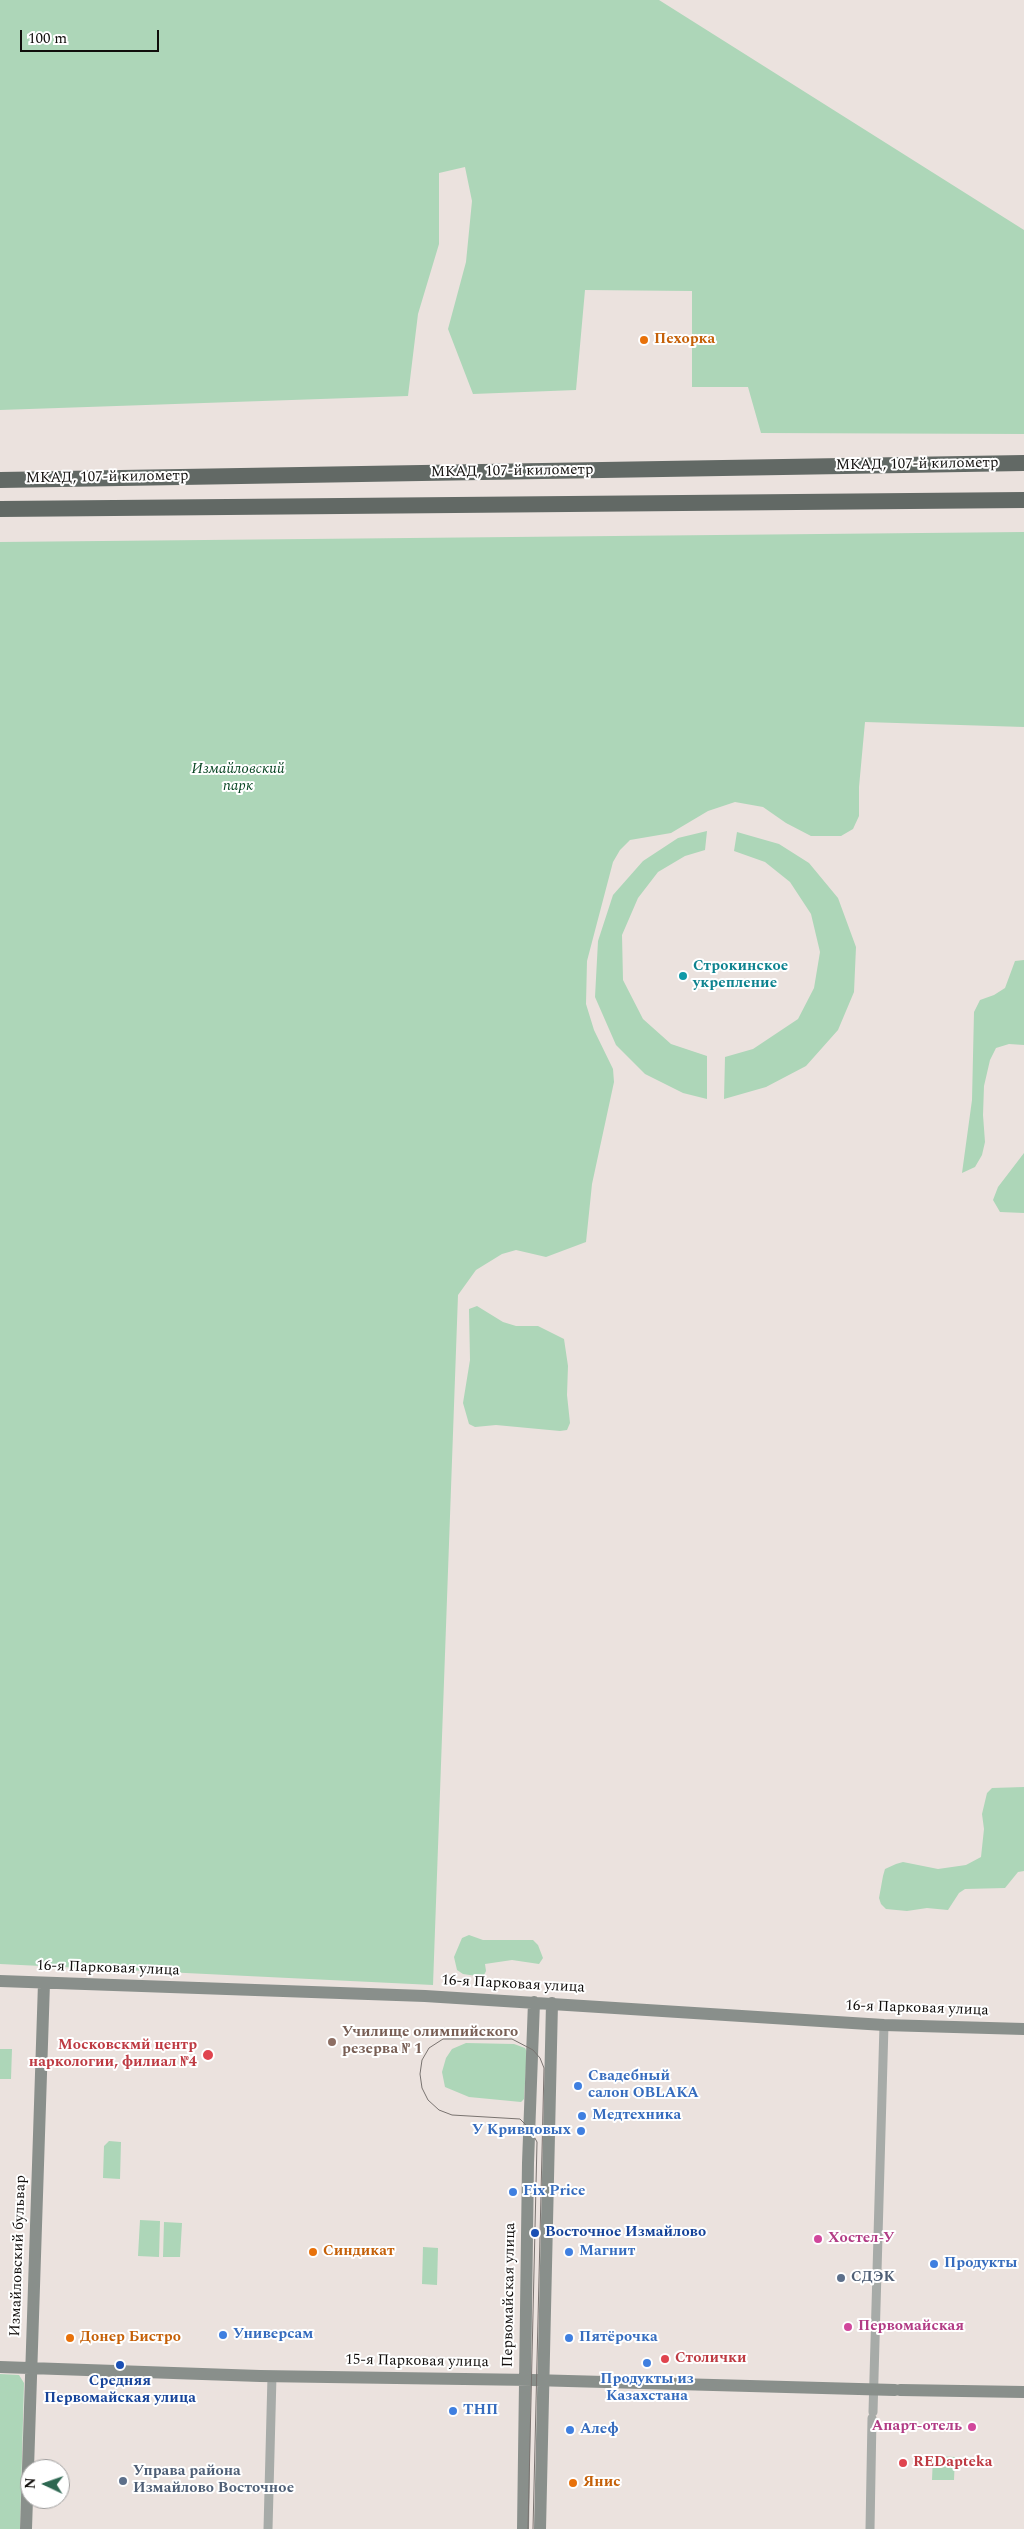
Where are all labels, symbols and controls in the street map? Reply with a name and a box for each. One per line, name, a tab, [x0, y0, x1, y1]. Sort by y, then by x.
scale bar	[22, 20, 161, 52]
text: 100 m	[28, 27, 67, 50]
place label: Пехорка	[654, 331, 715, 349]
marker: Пехорка	[638, 334, 650, 346]
street label: МКАД, 107-й километр	[835, 455, 999, 475]
street label: МКАД, 107-й километр	[430, 462, 594, 482]
street label: МКАД, 107-й километр	[25, 468, 189, 488]
park label: Измайловский парк	[191, 761, 285, 796]
place label: Строкинское укрепление	[693, 958, 788, 993]
marker: Строкинское укрепление	[677, 970, 689, 982]
street label: 16-я Парковая улица	[36, 1957, 180, 1981]
street label: 16-я Парковая улица	[441, 1972, 585, 1998]
street label: 16-я Парковая улица	[845, 1997, 989, 2021]
place label: Училище олимпийского резерва № 1	[342, 2024, 518, 2059]
marker: Училище олимпийского резерва № 1	[326, 2036, 338, 2048]
place label: Московскмй центр наркологии, филиал №4	[29, 2037, 197, 2072]
marker: Московскмй центр наркологии, филиал №4	[201, 2048, 215, 2062]
place label: Свадебный салон OBLAKA	[588, 2068, 699, 2103]
marker: Свадебный салон OBLAKA	[572, 2080, 584, 2092]
place label: Медтехника	[592, 2107, 681, 2125]
marker: Медтехника	[576, 2110, 588, 2122]
place label: У Кривцовых	[472, 2122, 571, 2140]
marker: У Кривцовых	[575, 2125, 587, 2137]
street label: Измайловский бульвар	[7, 2175, 31, 2337]
place label: Fix Price	[523, 2183, 585, 2201]
marker: Fix Price	[507, 2186, 519, 2198]
street label: Первомайская улица	[500, 2222, 520, 2368]
place label: Восточное Измайлово	[545, 2224, 706, 2242]
marker: Восточное Измайлово	[529, 2227, 541, 2239]
place label: Хостел-У	[828, 2230, 894, 2248]
marker: Хостел-У	[812, 2233, 824, 2245]
place label: Синдикат	[323, 2243, 395, 2261]
place label: Магнит	[579, 2243, 635, 2261]
marker: Синдикат	[307, 2246, 319, 2258]
marker: Магнит	[563, 2246, 575, 2258]
place label: Продукты	[944, 2255, 1017, 2273]
marker: Продукты	[928, 2258, 940, 2270]
place label: СДЭК	[851, 2269, 895, 2287]
marker: СДЭК	[835, 2272, 847, 2284]
place label: Первомайская	[858, 2318, 964, 2336]
marker: Первомайская	[842, 2321, 854, 2333]
place label: Универсам	[233, 2326, 313, 2344]
place label: Донер Бистро	[80, 2329, 181, 2347]
marker: Универсам	[217, 2329, 229, 2341]
place label: Пятёрочка	[579, 2329, 658, 2347]
marker: Донер Бистро	[64, 2332, 76, 2344]
marker: Пятёрочка	[563, 2332, 575, 2344]
place label: Столички	[675, 2350, 747, 2368]
street label: 15-я Парковая улица	[345, 2352, 489, 2372]
marker: Столички	[659, 2353, 671, 2365]
marker: Продукты из Казахстана	[641, 2357, 653, 2369]
marker: Средняя Первомайская улица	[114, 2359, 126, 2371]
place label: Продукты из Казахстана	[600, 2371, 694, 2406]
place label: Средняя Первомайская улица	[44, 2373, 196, 2408]
place label: ТНП	[463, 2402, 498, 2420]
marker: ТНП	[447, 2405, 459, 2417]
place label: Апарт-отель	[872, 2418, 962, 2436]
place label: Алеф	[580, 2421, 618, 2439]
marker: Апарт-отель	[966, 2421, 978, 2433]
marker: Алеф	[564, 2424, 576, 2436]
place label: REDapteka	[913, 2454, 993, 2472]
marker: REDapteka	[897, 2457, 909, 2469]
north arrow	[20, 2459, 70, 2509]
place label: Управа района Измайлово Восточное	[133, 2463, 294, 2498]
place label: Янис	[583, 2474, 621, 2492]
marker: Управа района Измайлово Восточное	[117, 2475, 129, 2487]
text: N	[20, 2477, 41, 2490]
marker: Янис	[567, 2477, 579, 2489]

